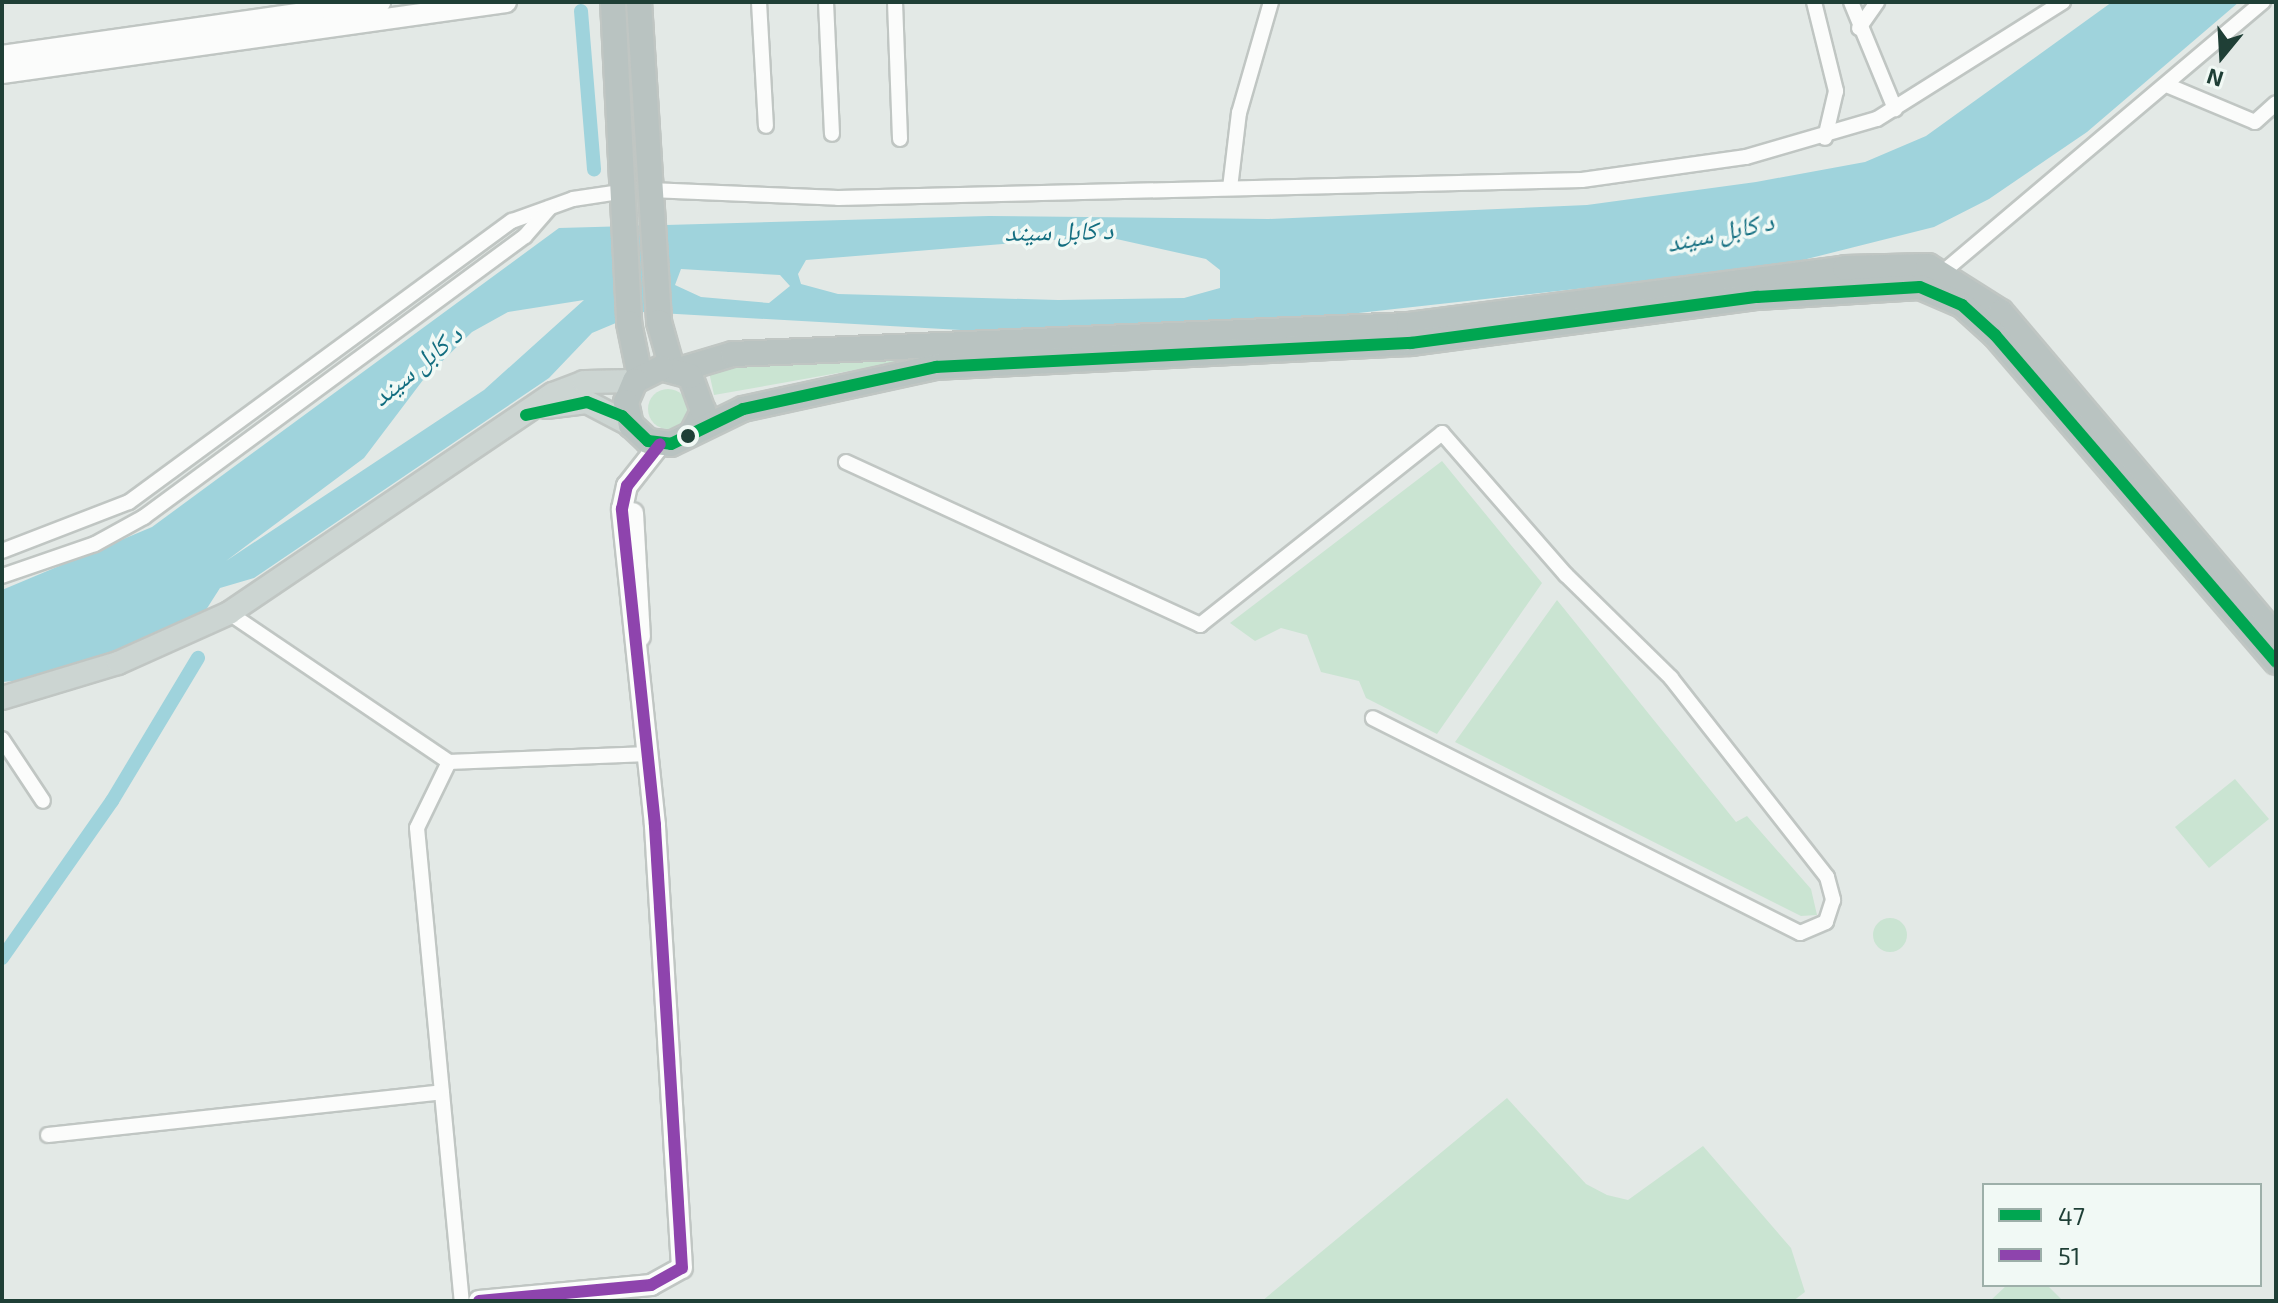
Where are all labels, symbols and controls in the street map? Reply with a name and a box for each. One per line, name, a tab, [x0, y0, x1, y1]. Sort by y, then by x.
north arrow	[2182, 16, 2262, 96]
text: N	[2203, 64, 2226, 94]
water label: د کابل سيند	[1664, 204, 1776, 258]
water label: د کابل سيند	[1004, 213, 1114, 247]
water label: د کابل سيند	[364, 318, 468, 412]
unlabelled marker	[680, 428, 696, 444]
legend	[1982, 1183, 2262, 1287]
text: 47	[2058, 1201, 2085, 1230]
text: 51	[2058, 1241, 2080, 1270]

